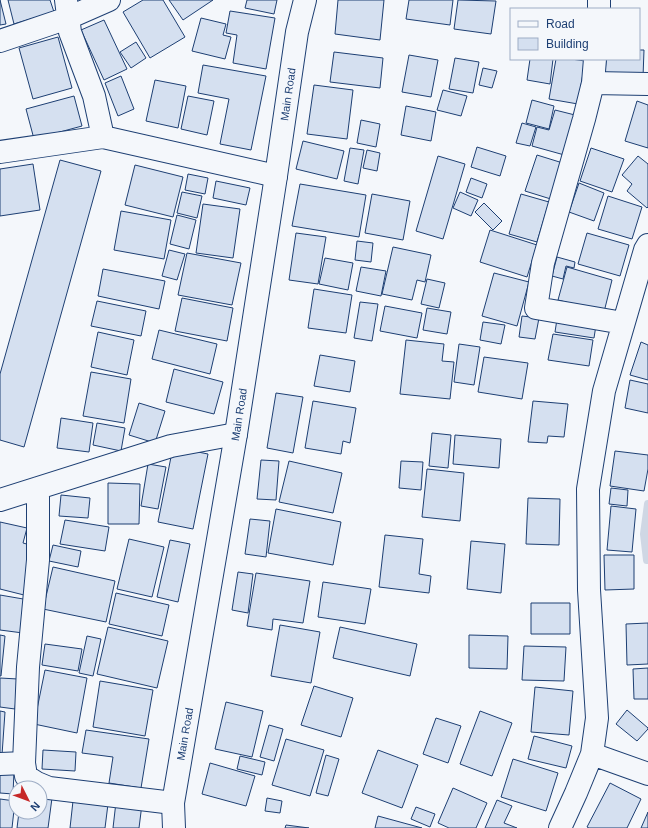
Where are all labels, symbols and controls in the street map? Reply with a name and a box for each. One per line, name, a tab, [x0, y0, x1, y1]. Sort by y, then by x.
legend	[510, 8, 640, 60]
text: Road	[546, 17, 575, 31]
text: Building	[546, 37, 589, 51]
street label: Main Road	[278, 67, 298, 122]
street label: Main Road	[229, 387, 249, 442]
street label: Main Road	[174, 707, 195, 761]
north arrow	[8, 780, 48, 820]
text: N	[28, 800, 43, 814]

